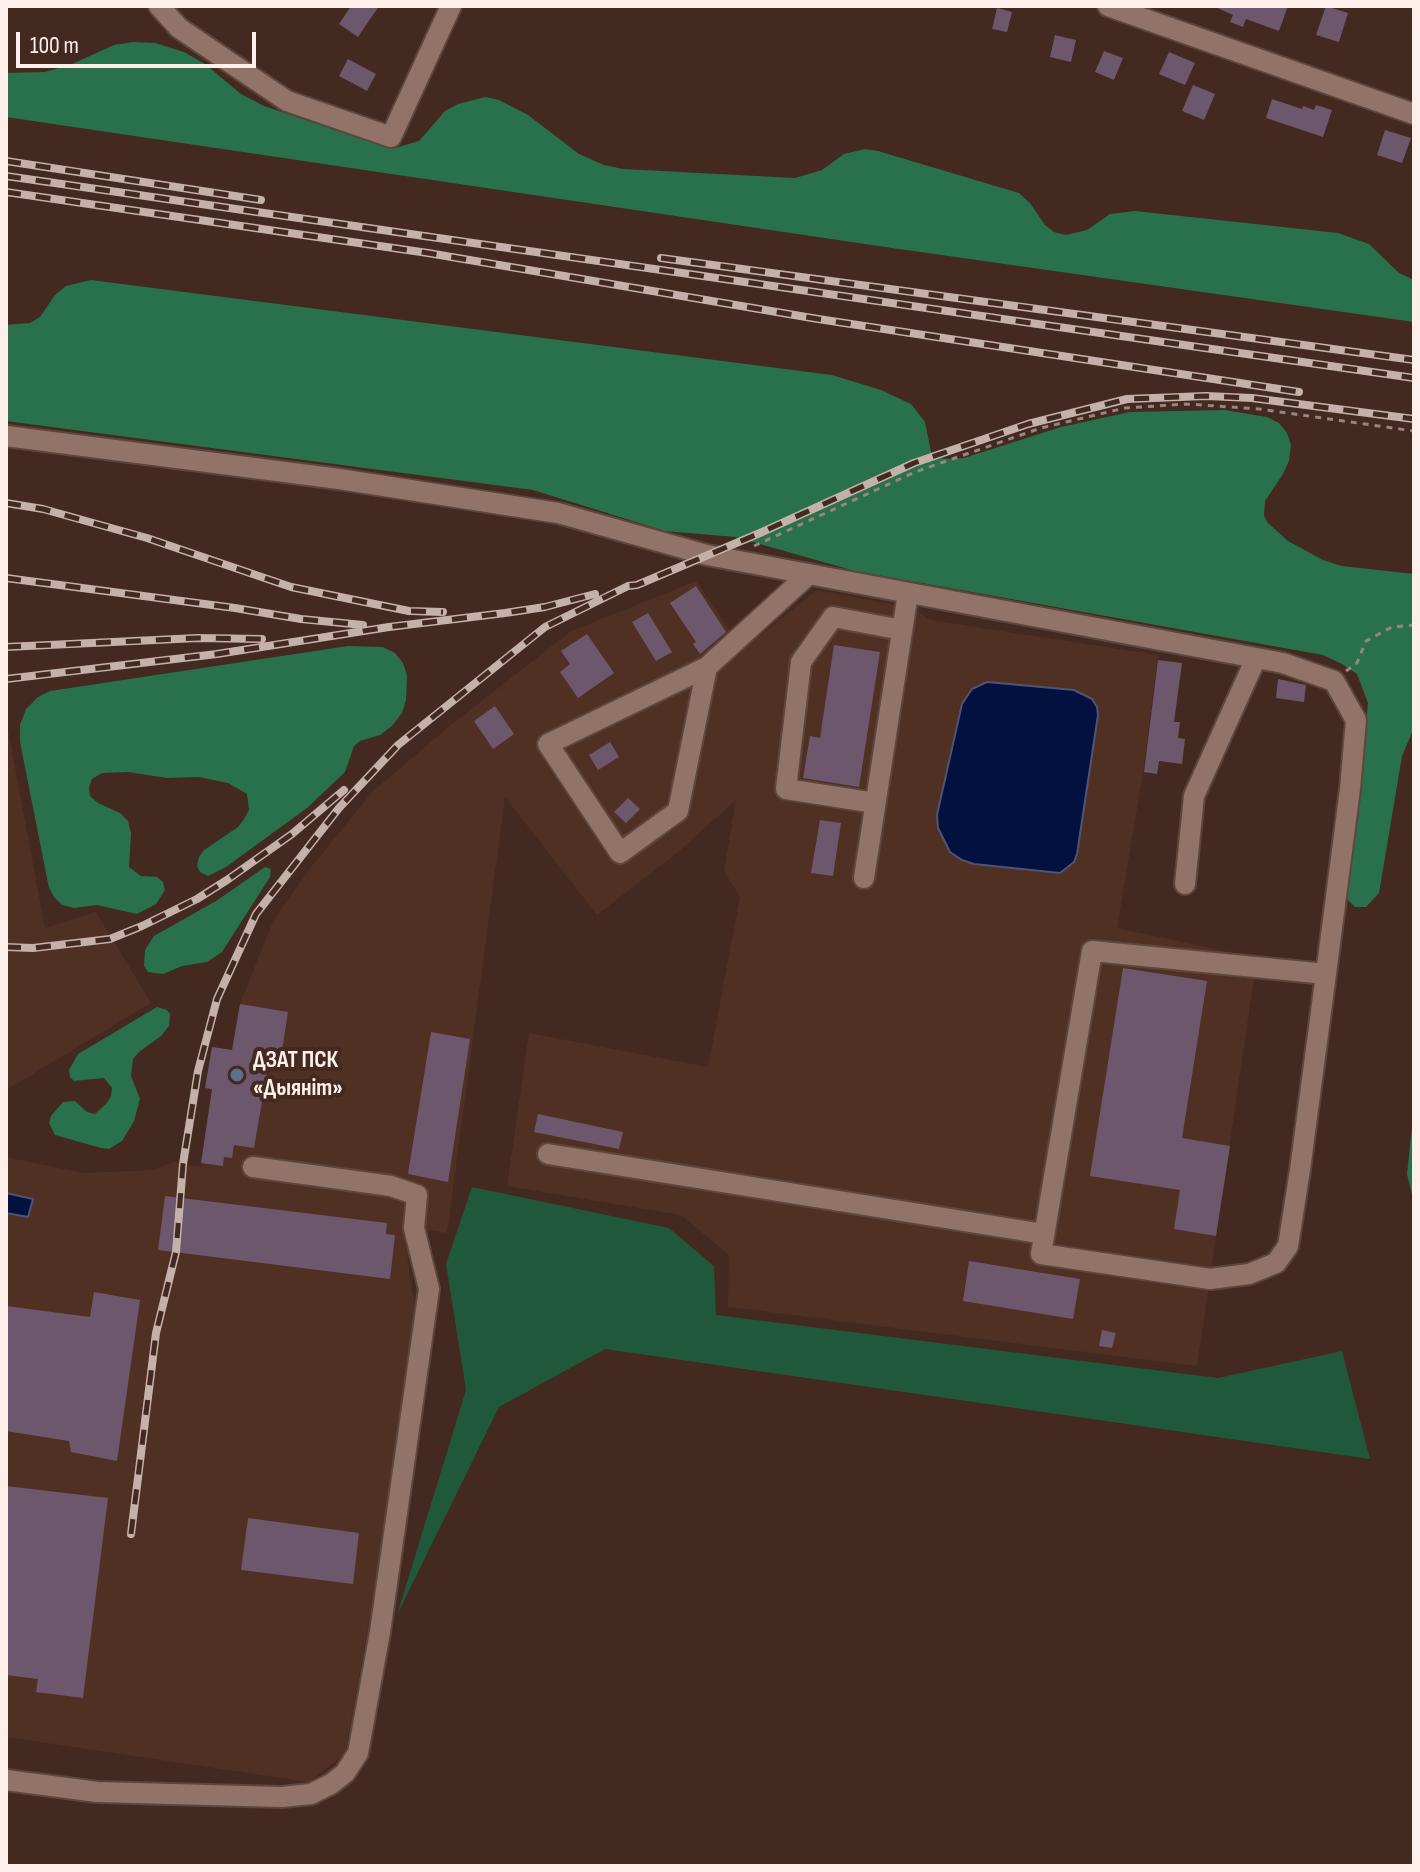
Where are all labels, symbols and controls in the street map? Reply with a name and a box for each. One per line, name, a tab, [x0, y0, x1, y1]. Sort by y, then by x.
scale bar	[20, 16, 260, 66]
text: 100 m	[30, 31, 79, 60]
place label: ДЗАТ ПСК «Дыяніт»	[253, 1047, 343, 1103]
marker: ДЗАТ ПСК «Дыяніт»	[228, 1066, 246, 1084]

